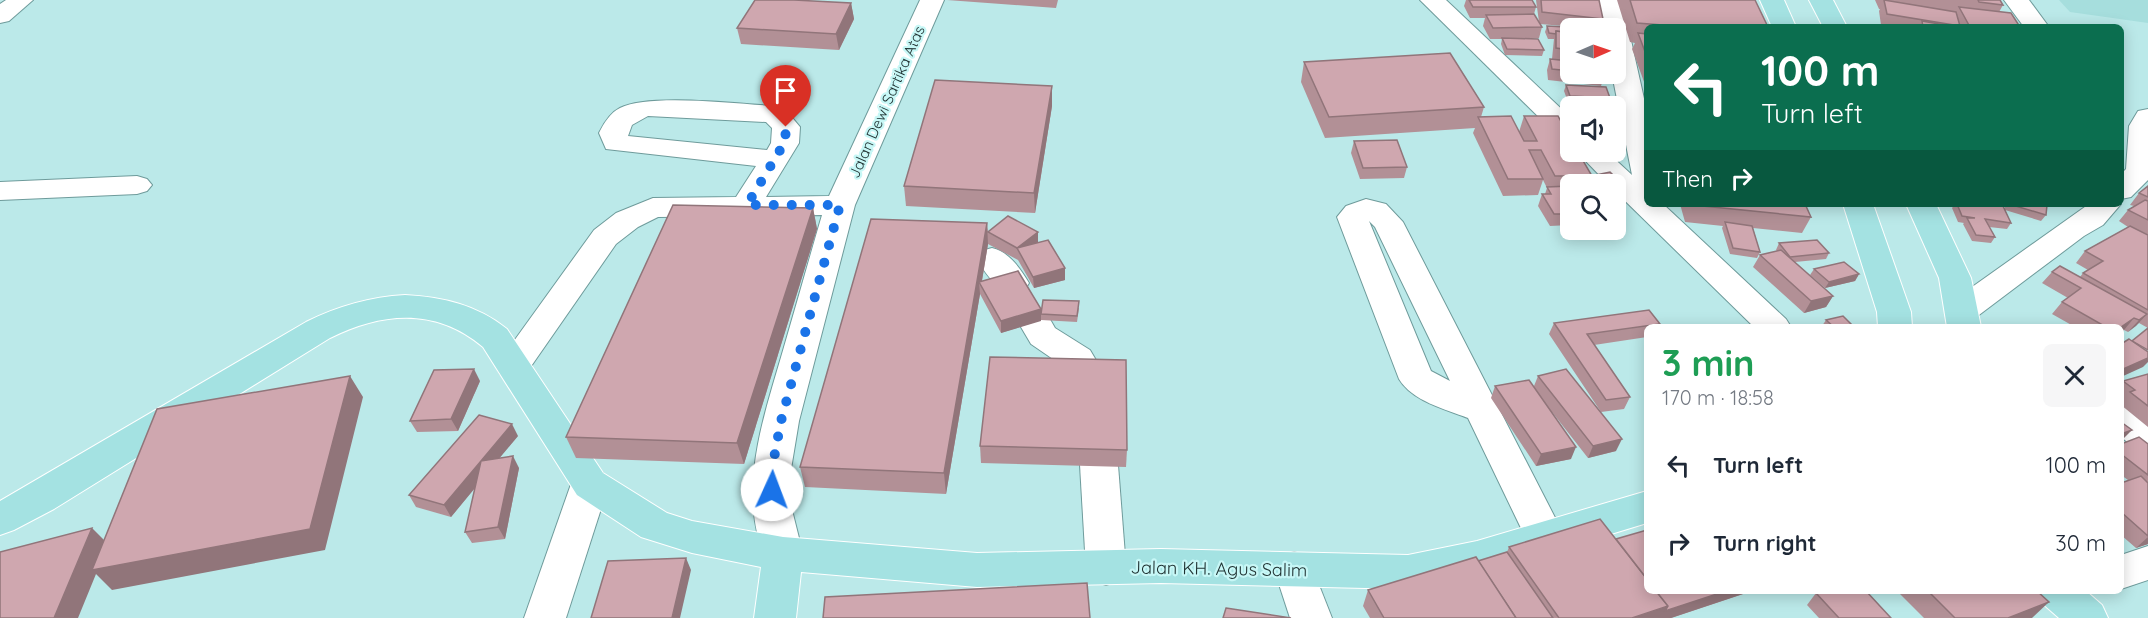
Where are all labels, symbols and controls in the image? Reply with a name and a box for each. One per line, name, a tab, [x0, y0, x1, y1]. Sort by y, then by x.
north arrow	[1560, 18, 1626, 84]
map controls	[1560, 18, 1626, 240]
street label: Jalan Dewi Sartika Atas	[844, 23, 929, 181]
text: 100 m	[1761, 44, 1879, 97]
icon: left	[1662, 48, 1740, 126]
pin	[760, 65, 811, 127]
icon: arrive	[769, 74, 802, 107]
button: sound	[1560, 96, 1626, 162]
text: Turn left	[1761, 96, 1863, 130]
icon: right	[1725, 162, 1758, 195]
text: Then	[1662, 165, 1713, 193]
button: search	[1560, 174, 1626, 240]
text: 3 min	[1662, 340, 1755, 385]
button: close	[2043, 344, 2106, 407]
text: 170 m · 18:58	[1662, 385, 1774, 410]
icon: left	[1662, 449, 1695, 482]
text: Turn left	[1713, 451, 1803, 479]
text: 100 m	[2046, 451, 2106, 479]
position arrow	[740, 458, 804, 522]
icon: right	[1662, 527, 1695, 560]
text: Turn right	[1713, 529, 1817, 557]
text: 30 m	[2055, 529, 2106, 557]
street label: Jalan KH. Agus Salim	[1131, 555, 1308, 582]

